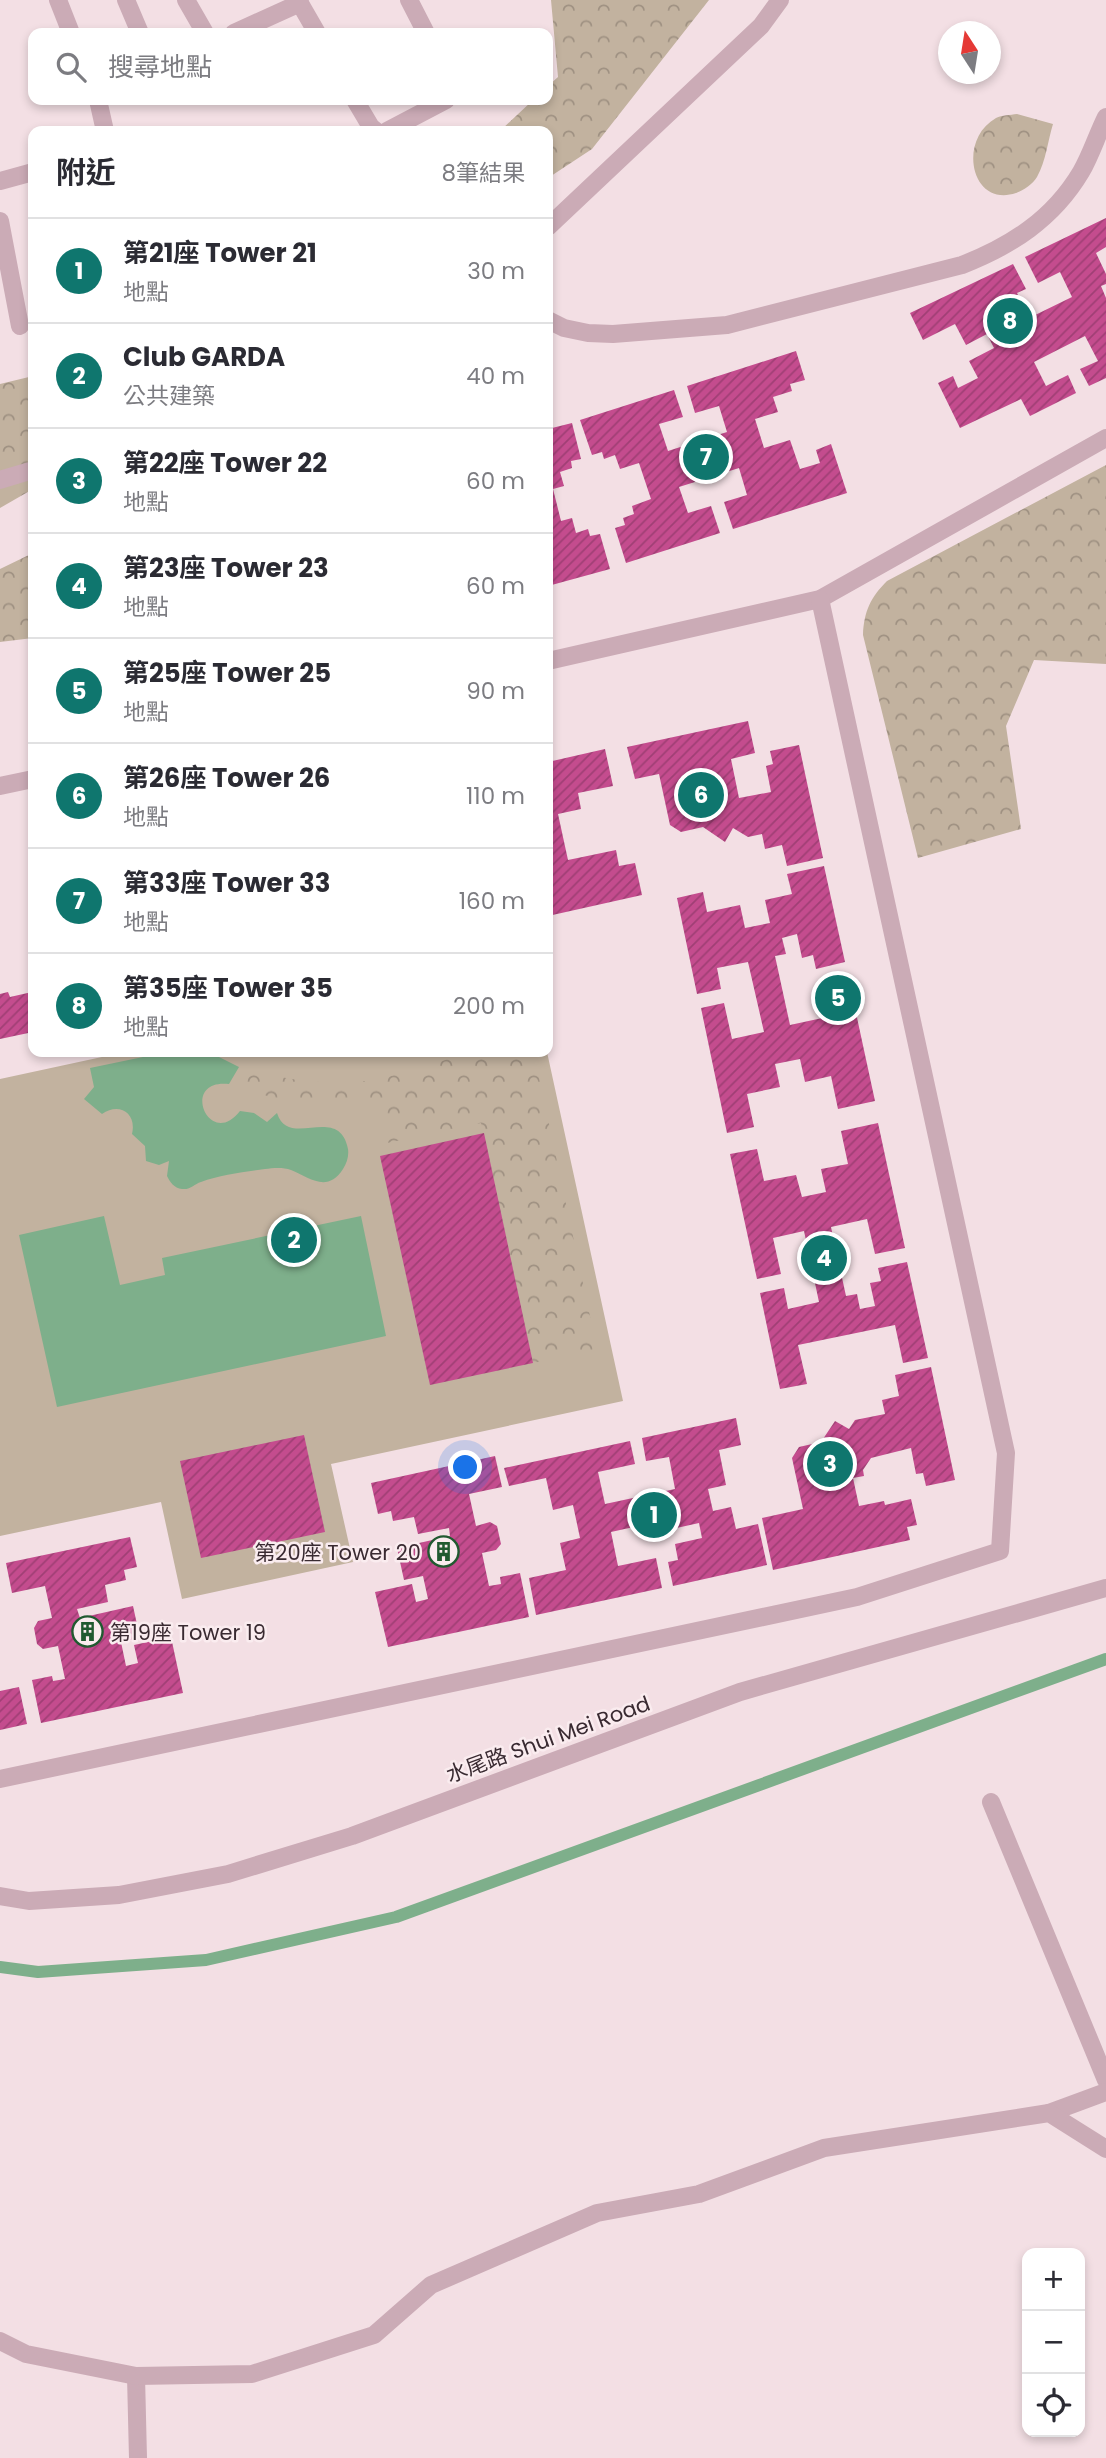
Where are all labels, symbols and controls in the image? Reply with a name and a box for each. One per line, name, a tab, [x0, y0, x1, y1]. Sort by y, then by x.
north arrow	[938, 21, 1001, 84]
search box	[28, 28, 553, 105]
icon: search	[52, 48, 90, 86]
text: 搜尋地點	[108, 49, 212, 85]
text: 附近	[56, 151, 116, 194]
text: 8筆結果	[441, 157, 525, 189]
text: 第21座 Tower 21	[123, 235, 317, 271]
text: 1	[75, 255, 83, 287]
text: 30 m	[467, 255, 525, 287]
text: 地點	[123, 276, 169, 308]
pin: 8	[987, 295, 1033, 347]
text: Club GARDA	[123, 339, 285, 375]
text: 2	[72, 360, 86, 392]
text: 40 m	[466, 360, 525, 392]
text: 公共建築	[123, 380, 215, 412]
pin: 7	[683, 431, 729, 483]
text: 第22座 Tower 22	[123, 445, 327, 481]
text: 3	[72, 465, 86, 497]
text: 60 m	[466, 465, 525, 497]
text: 地點	[123, 486, 169, 518]
text: 第23座 Tower 23	[123, 550, 329, 586]
text: 4	[71, 570, 87, 602]
text: 60 m	[466, 570, 525, 602]
text: 地點	[123, 591, 169, 623]
text: 第25座 Tower 25	[123, 655, 331, 691]
text: 5	[72, 675, 86, 707]
text: 90 m	[466, 675, 525, 707]
text: 地點	[123, 696, 169, 728]
text: 第26座 Tower 26	[123, 760, 330, 796]
pin: 6	[678, 769, 724, 821]
text: 6	[72, 780, 86, 812]
text: 110 m	[466, 780, 525, 812]
text: 地點	[123, 801, 169, 833]
text: 第33座 Tower 33	[123, 865, 331, 901]
text: 7	[73, 885, 85, 917]
text: 160 m	[459, 885, 525, 917]
text: 地點	[123, 906, 169, 938]
text: 第35座 Tower 35	[123, 970, 333, 1006]
pin: 5	[815, 972, 861, 1024]
text: 8	[72, 990, 86, 1022]
text: 200 m	[453, 990, 525, 1022]
text: 地點	[123, 1011, 169, 1043]
pin: 2	[271, 1214, 317, 1266]
pin: 4	[801, 1232, 847, 1284]
pin: 3	[807, 1438, 853, 1490]
your location	[448, 1450, 482, 1484]
pin: 1	[631, 1489, 677, 1541]
building icon: 第20座 Tower 20	[427, 1535, 461, 1569]
place label: 第20座 Tower 20	[254, 1538, 421, 1567]
building icon: 第19座 Tower 19	[70, 1615, 104, 1649]
place label: 第19座 Tower 19	[110, 1618, 266, 1647]
street label: 水尾路 Shui Mei Road	[442, 1689, 654, 1789]
map controls	[1022, 2248, 1085, 2437]
button: +	[1022, 2248, 1085, 2311]
button: −	[1022, 2311, 1085, 2374]
button: locate	[1022, 2374, 1085, 2437]

